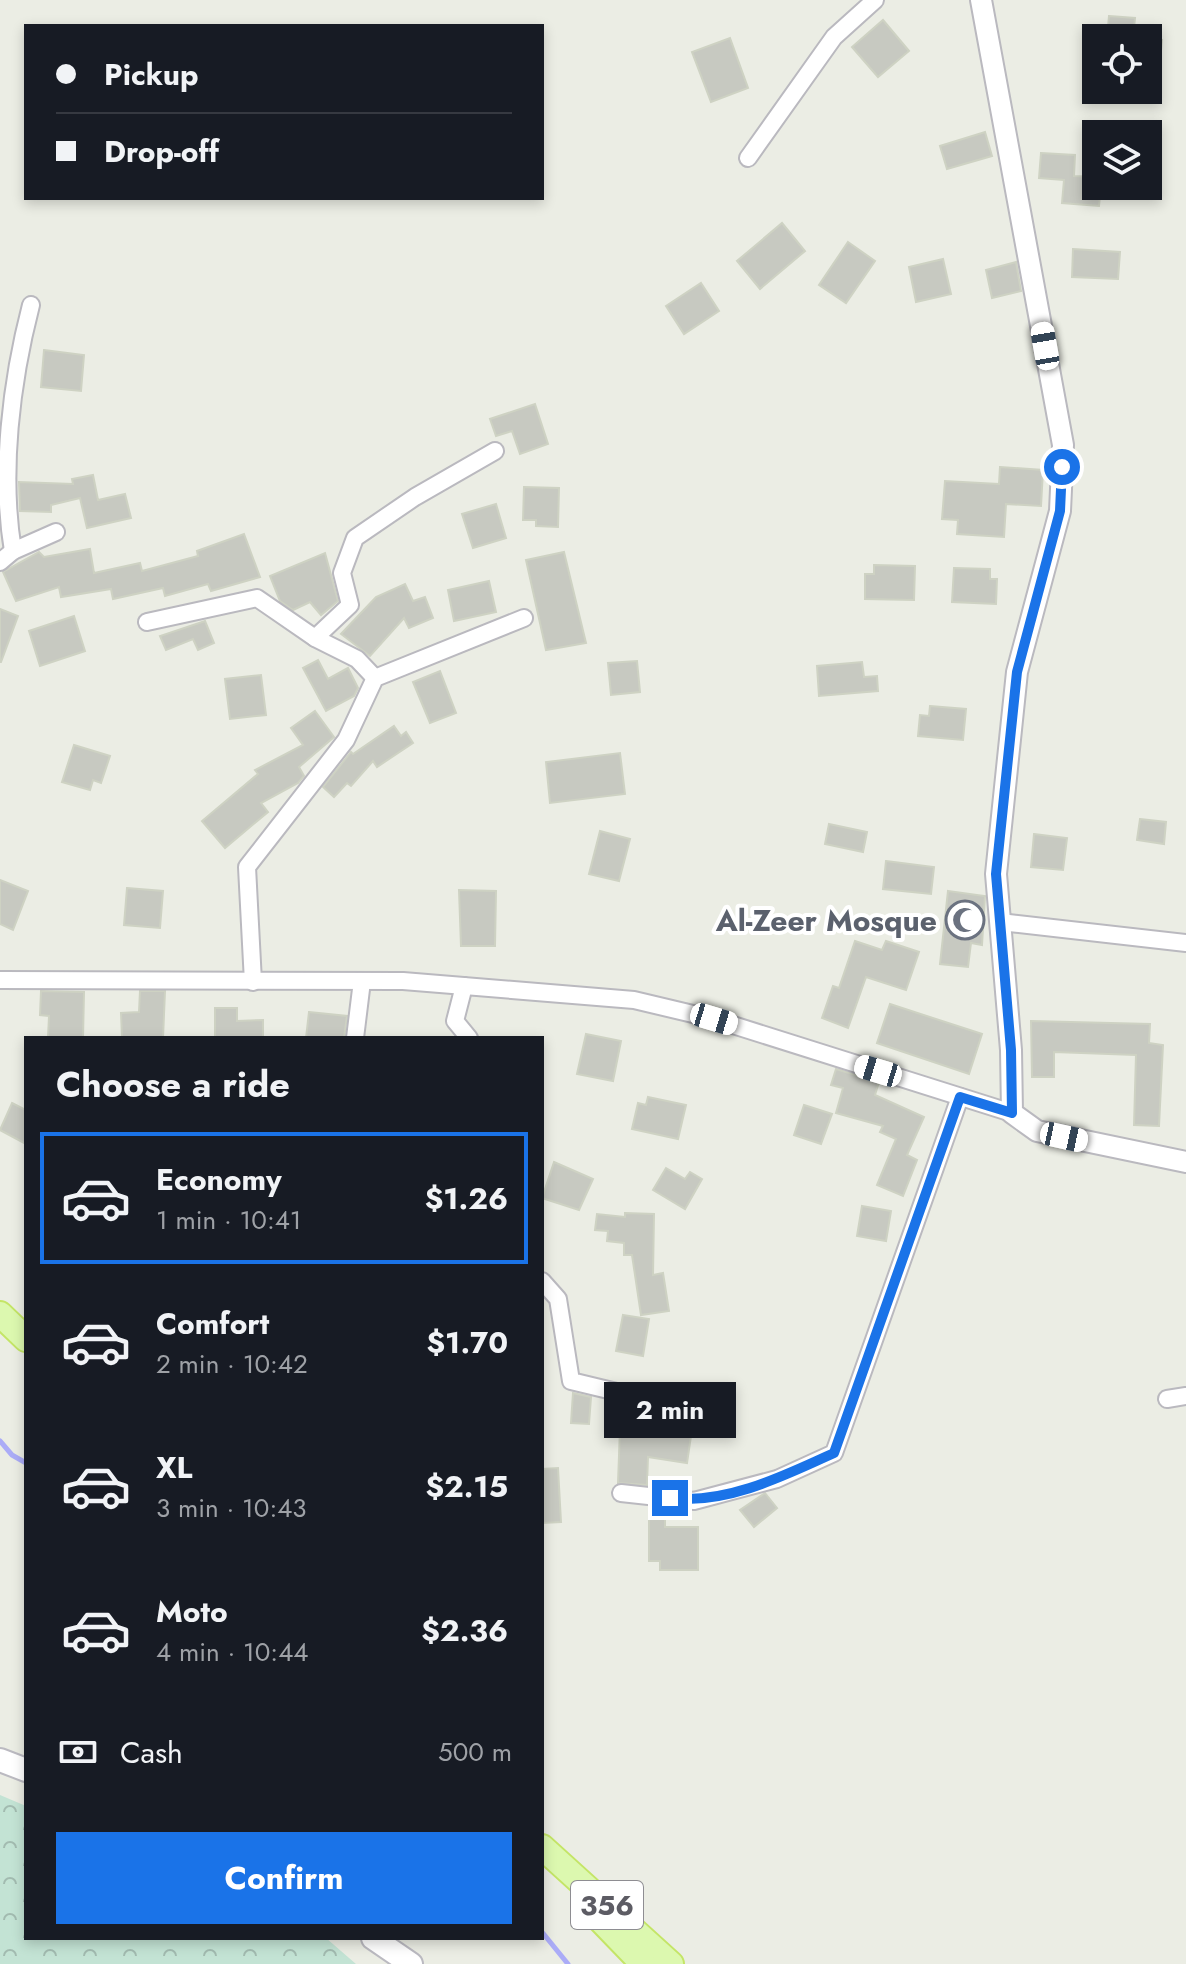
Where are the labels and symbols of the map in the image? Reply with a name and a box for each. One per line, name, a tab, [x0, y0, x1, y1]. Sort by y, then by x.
car	[1029, 320, 1061, 372]
route start	[1044, 449, 1080, 485]
place label: Al-Zeer Mosque	[715, 899, 937, 942]
mosque icon: Al-Zeer Mosque	[944, 899, 986, 941]
car	[688, 1001, 740, 1037]
car	[852, 1053, 904, 1089]
car	[1038, 1120, 1090, 1154]
callout: 2 min	[604, 1382, 736, 1438]
route end	[652, 1480, 688, 1516]
road number: 356	[571, 1881, 643, 1929]

